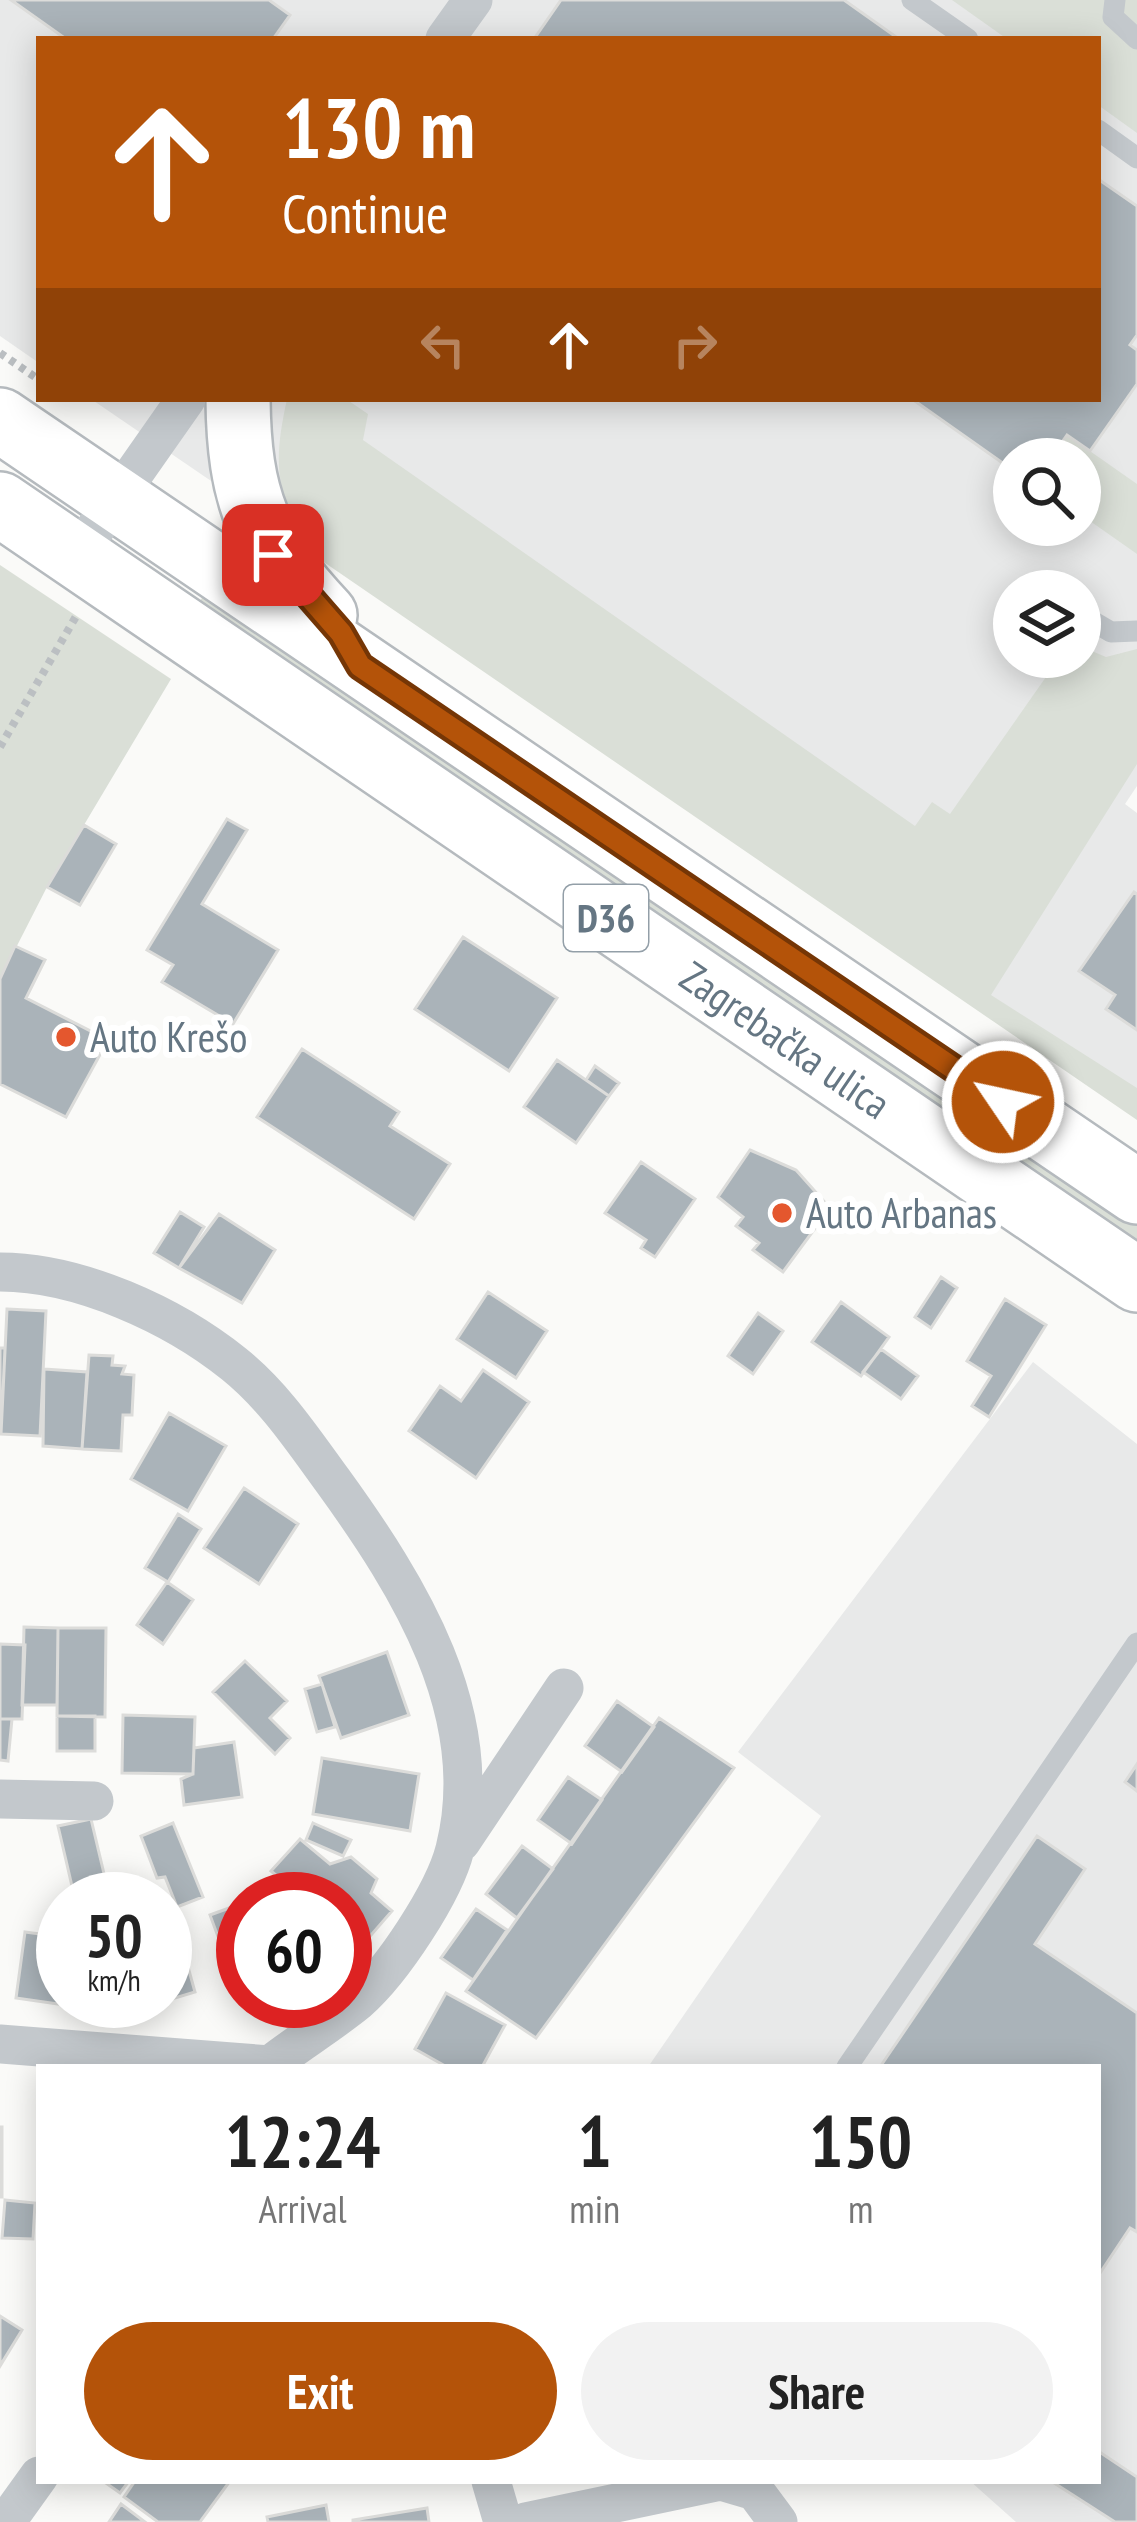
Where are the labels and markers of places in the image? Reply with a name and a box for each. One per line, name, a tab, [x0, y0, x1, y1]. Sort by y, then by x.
pin	[222, 504, 324, 606]
place label: Auto Krešo	[90, 1009, 247, 1064]
marker: Auto Krešo	[53, 1024, 79, 1050]
place label: Auto Arbanas	[806, 1185, 997, 1240]
marker: Auto Arbanas	[769, 1200, 795, 1226]

